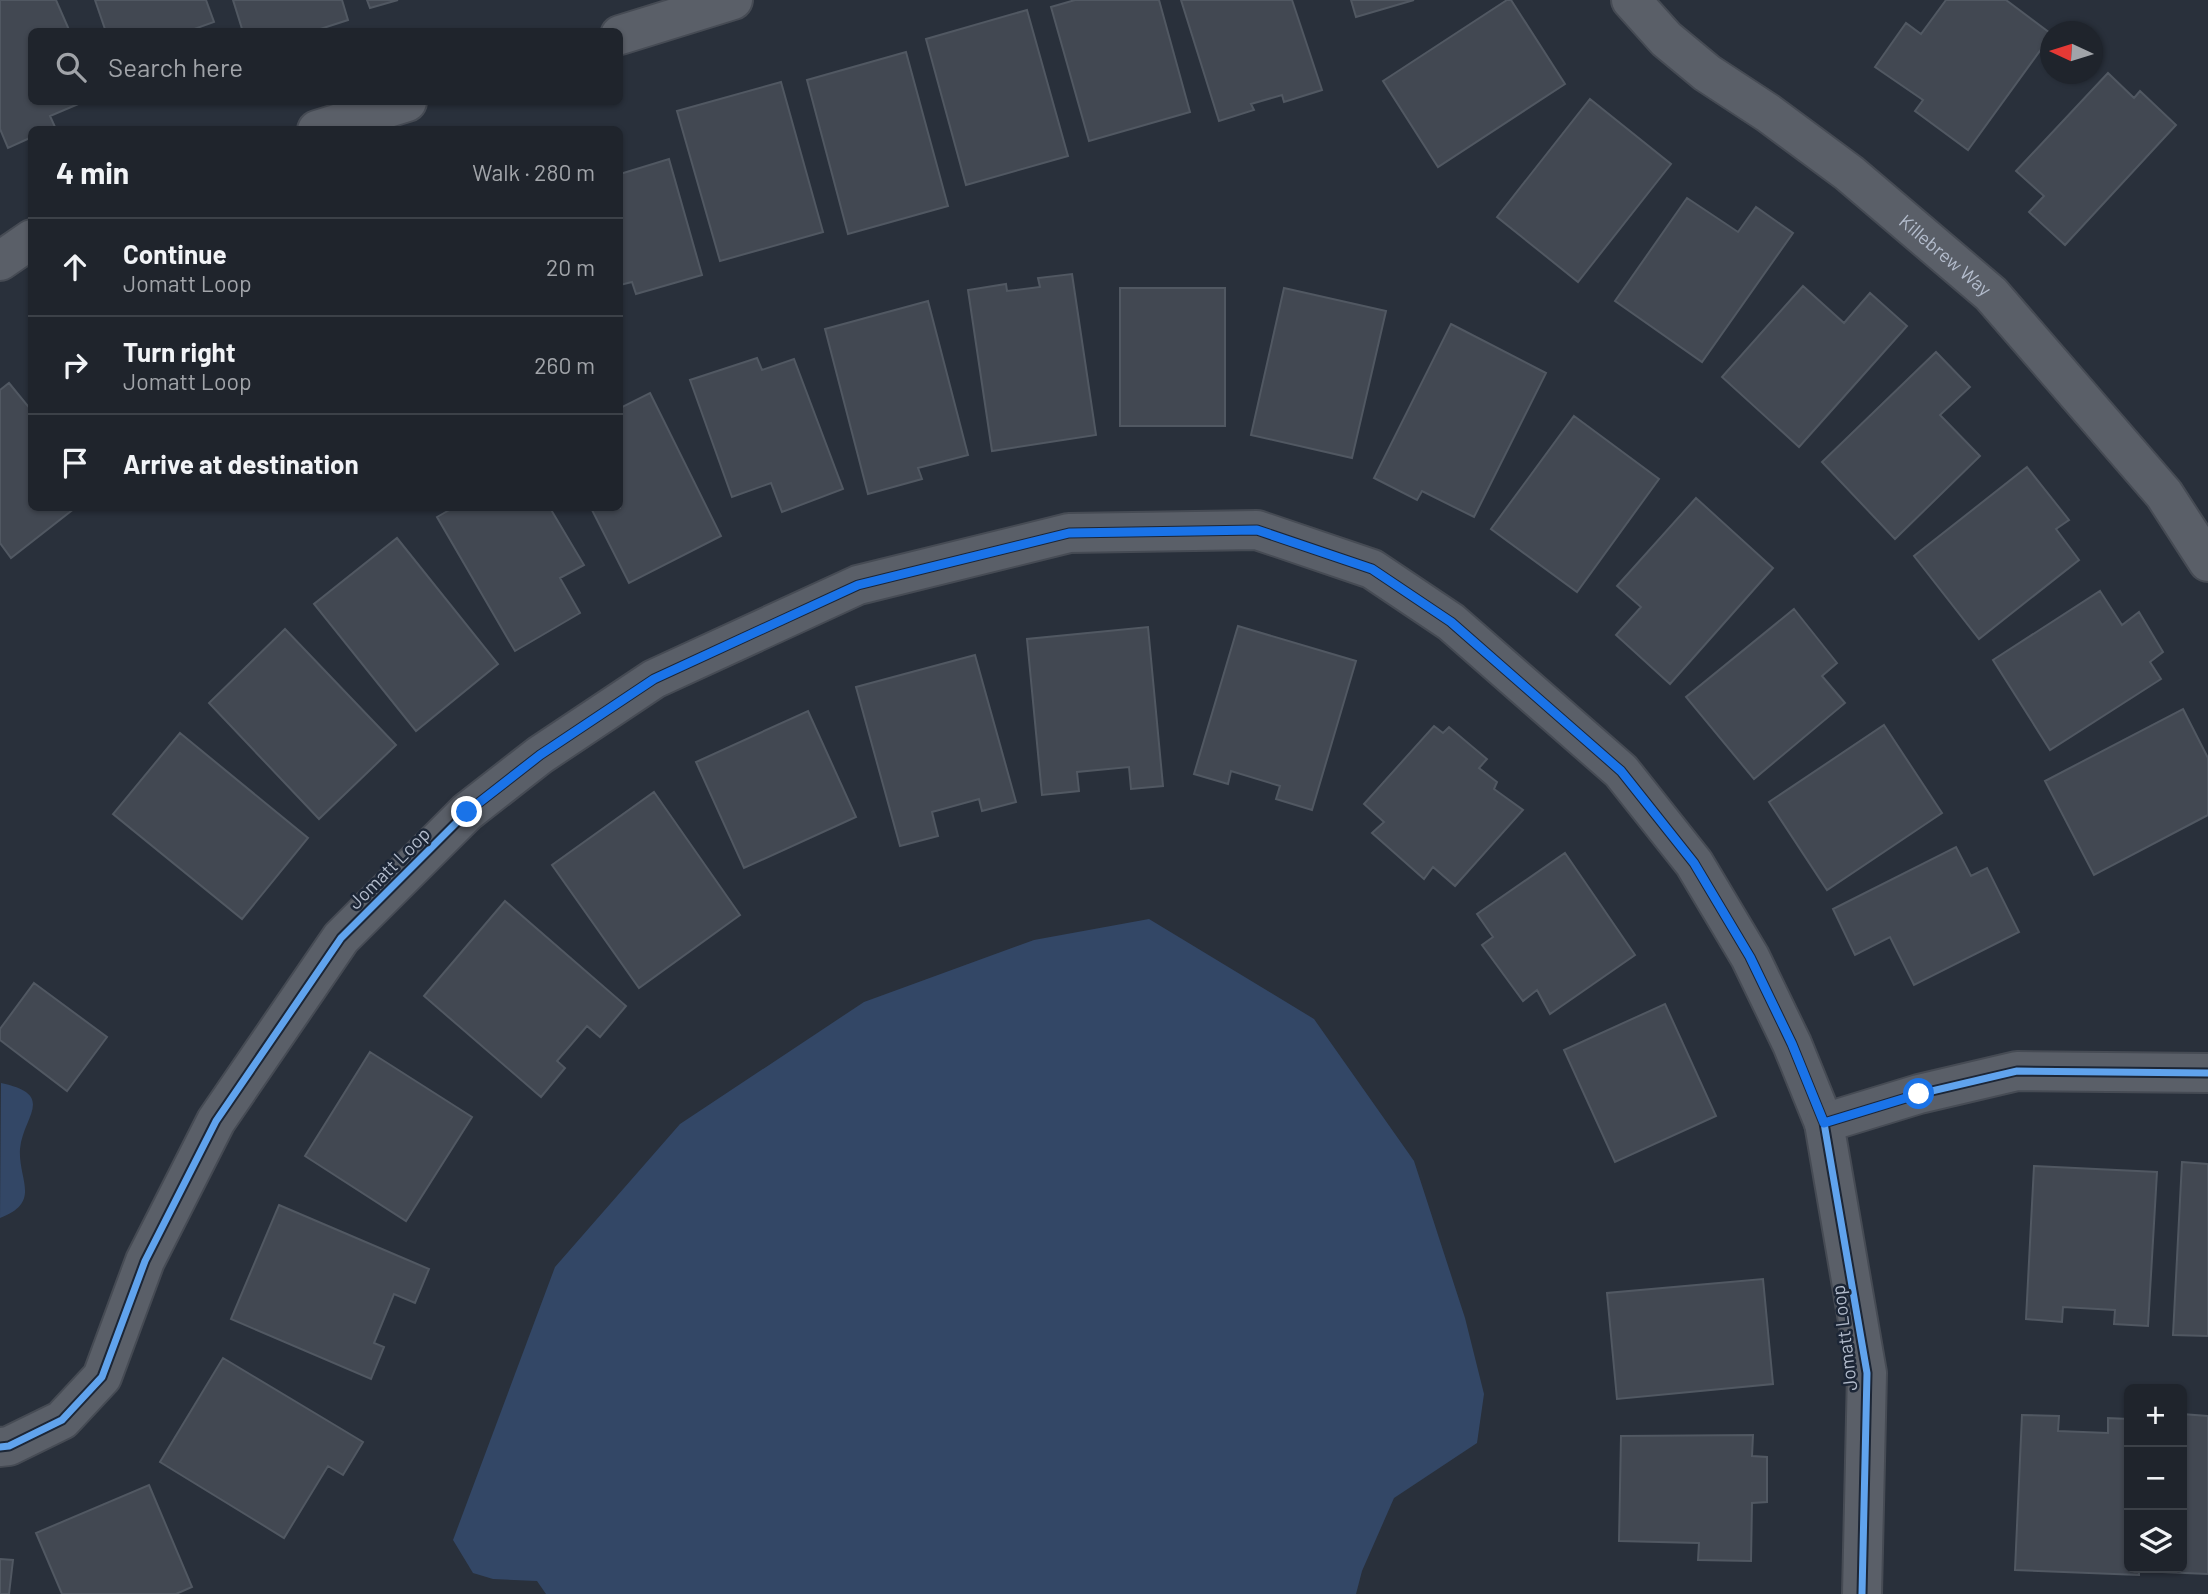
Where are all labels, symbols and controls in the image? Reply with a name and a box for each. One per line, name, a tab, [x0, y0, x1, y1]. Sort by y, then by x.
north arrow	[2040, 21, 2103, 84]
search box	[28, 28, 623, 105]
icon: search	[52, 48, 90, 86]
text: Search here	[108, 51, 243, 82]
text: 4 min	[56, 154, 129, 190]
text: Walk · 280 m	[472, 158, 595, 186]
street label: Killebrew Way	[1895, 209, 1997, 301]
text: Continue	[123, 238, 227, 269]
icon: ahead	[56, 248, 94, 286]
text: 20 m	[546, 253, 595, 281]
text: Jomatt Loop	[123, 269, 252, 297]
text: Turn right	[123, 336, 236, 367]
icon: right	[56, 346, 94, 384]
text: 260 m	[534, 351, 595, 379]
text: Jomatt Loop	[123, 367, 252, 395]
icon: arrive	[56, 444, 94, 482]
text: Arrive at destination	[123, 448, 359, 479]
route end	[451, 796, 482, 827]
street label: Jomatt Loop	[343, 822, 434, 913]
route start	[1903, 1078, 1934, 1109]
street label: Jomatt Loop	[1826, 1284, 1861, 1392]
map controls	[2124, 1384, 2187, 1573]
button: +	[2124, 1384, 2187, 1447]
button: −	[2124, 1447, 2187, 1510]
button: layers	[2124, 1510, 2187, 1573]

